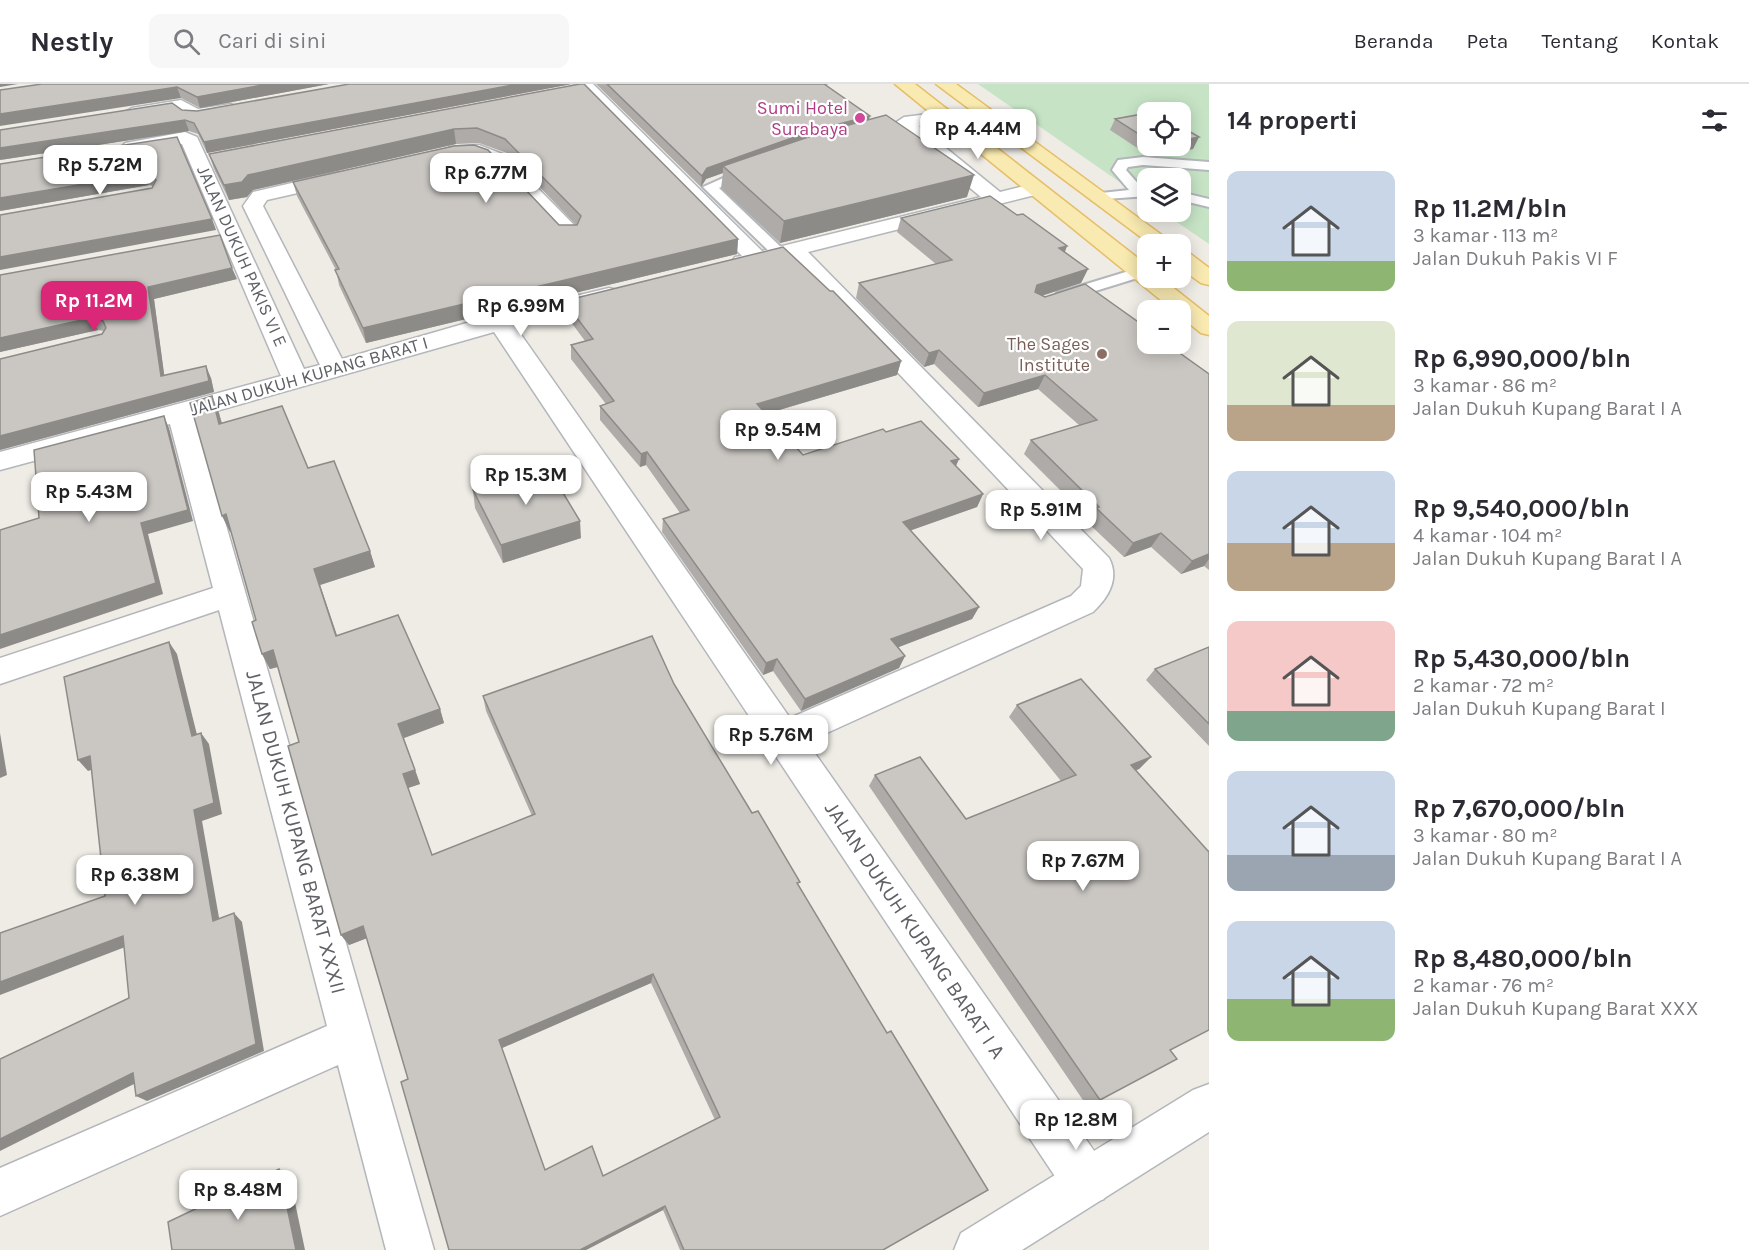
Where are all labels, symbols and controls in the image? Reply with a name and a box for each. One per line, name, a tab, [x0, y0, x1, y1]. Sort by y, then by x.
search box	[149, 14, 569, 68]
text: Nestly	[30, 25, 113, 58]
icon: search	[170, 25, 203, 58]
text: Cari di sini	[218, 28, 326, 54]
text: Beranda	[1354, 29, 1434, 53]
text: Peta	[1467, 29, 1508, 53]
text: Tentang	[1541, 29, 1618, 53]
text: Kontak	[1651, 29, 1719, 53]
place label: Sumi Hotel Surabaya	[757, 97, 848, 140]
map controls	[1137, 102, 1191, 354]
button: locate	[1137, 102, 1191, 156]
icon: filters	[1698, 104, 1731, 137]
text: 14 properti	[1227, 105, 1358, 136]
pin: Rp 4.44M	[916, 109, 1040, 160]
marker: Sumi Hotel Surabaya	[853, 111, 867, 125]
text: Rp 4.44M	[934, 117, 1022, 140]
pin: Rp 5.72M	[38, 145, 162, 196]
text: Rp 5.72M	[57, 153, 143, 176]
pin: Rp 6.77M	[424, 153, 548, 204]
text: Rp 6.77M	[444, 161, 528, 184]
street label: JALAN DUKUH PAKIS VI E	[192, 162, 292, 350]
button: layers	[1137, 168, 1191, 222]
text: Rp 11.2M/bln	[1413, 193, 1567, 224]
icon: home	[1275, 195, 1347, 267]
text: 3 kamar · 113 m²	[1413, 224, 1558, 247]
button: +	[1137, 234, 1191, 288]
text: Jalan Dukuh Pakis VI F	[1413, 247, 1618, 270]
pin: Rp 11.2M	[32, 281, 156, 332]
pin: Rp 6.99M	[459, 286, 583, 337]
text: Rp 11.2M	[55, 289, 133, 312]
text: Rp 6.99M	[477, 294, 565, 317]
button: −	[1137, 300, 1191, 354]
street label: JALAN DUKUH KUPANG BARAT I	[187, 331, 431, 421]
place label: The Sages Institute	[1007, 333, 1090, 376]
text: Rp 6,990,000/bln	[1413, 343, 1631, 374]
icon: home	[1275, 345, 1347, 417]
marker: The Sages Institute	[1095, 347, 1109, 361]
text: 3 kamar · 86 m²	[1413, 374, 1557, 397]
text: Jalan Dukuh Kupang Barat I A	[1413, 397, 1682, 420]
pin: Rp 9.54M	[716, 410, 840, 461]
text: Rp 9.54M	[734, 418, 822, 441]
pin: Rp 15.3M	[464, 455, 588, 506]
text: Rp 15.3M	[484, 463, 568, 486]
pin: Rp 5.43M	[27, 472, 151, 523]
text: Rp 5.43M	[45, 480, 133, 503]
pin: Rp 5.91M	[979, 490, 1103, 541]
text: Rp 9,540,000/bln	[1413, 493, 1630, 524]
icon: home	[1275, 495, 1347, 567]
text: Rp 5.91M	[1000, 498, 1082, 521]
text: 4 kamar · 104 m²	[1413, 524, 1562, 547]
text: Jalan Dukuh Kupang Barat I A	[1413, 547, 1682, 570]
text: Rp 5,430,000/bln	[1413, 643, 1630, 674]
icon: home	[1275, 645, 1347, 717]
street label: JALAN DUKUH KUPANG BARAT XXXII	[241, 668, 351, 996]
text: 2 kamar · 72 m²	[1413, 674, 1554, 697]
text: Jalan Dukuh Kupang Barat I	[1413, 697, 1666, 720]
pin: Rp 5.76M	[709, 715, 833, 766]
text: Rp 5.76M	[728, 723, 814, 746]
text: Rp 7,670,000/bln	[1413, 793, 1625, 824]
icon: home	[1275, 795, 1347, 867]
street label: JALAN DUKUH KUPANG BARAT I A	[820, 797, 1010, 1063]
text: 3 kamar · 80 m²	[1413, 824, 1558, 847]
pin: Rp 7.67M	[1021, 841, 1145, 892]
text: Jalan Dukuh Kupang Barat I A	[1413, 847, 1682, 870]
text: Rp 7.67M	[1041, 849, 1125, 872]
pin: Rp 6.38M	[73, 855, 197, 906]
text: Rp 6.38M	[90, 863, 180, 886]
text: Rp 8,480,000/bln	[1413, 943, 1633, 974]
icon: home	[1275, 945, 1347, 1017]
text: 2 kamar · 76 m²	[1413, 974, 1554, 997]
text: Jalan Dukuh Kupang Barat XXX	[1413, 997, 1699, 1020]
pin: Rp 12.8M	[1014, 1100, 1138, 1151]
text: Rp 12.8M	[1034, 1108, 1118, 1131]
pin: Rp 8.48M	[176, 1170, 300, 1221]
text: Rp 8.48M	[193, 1178, 283, 1201]

